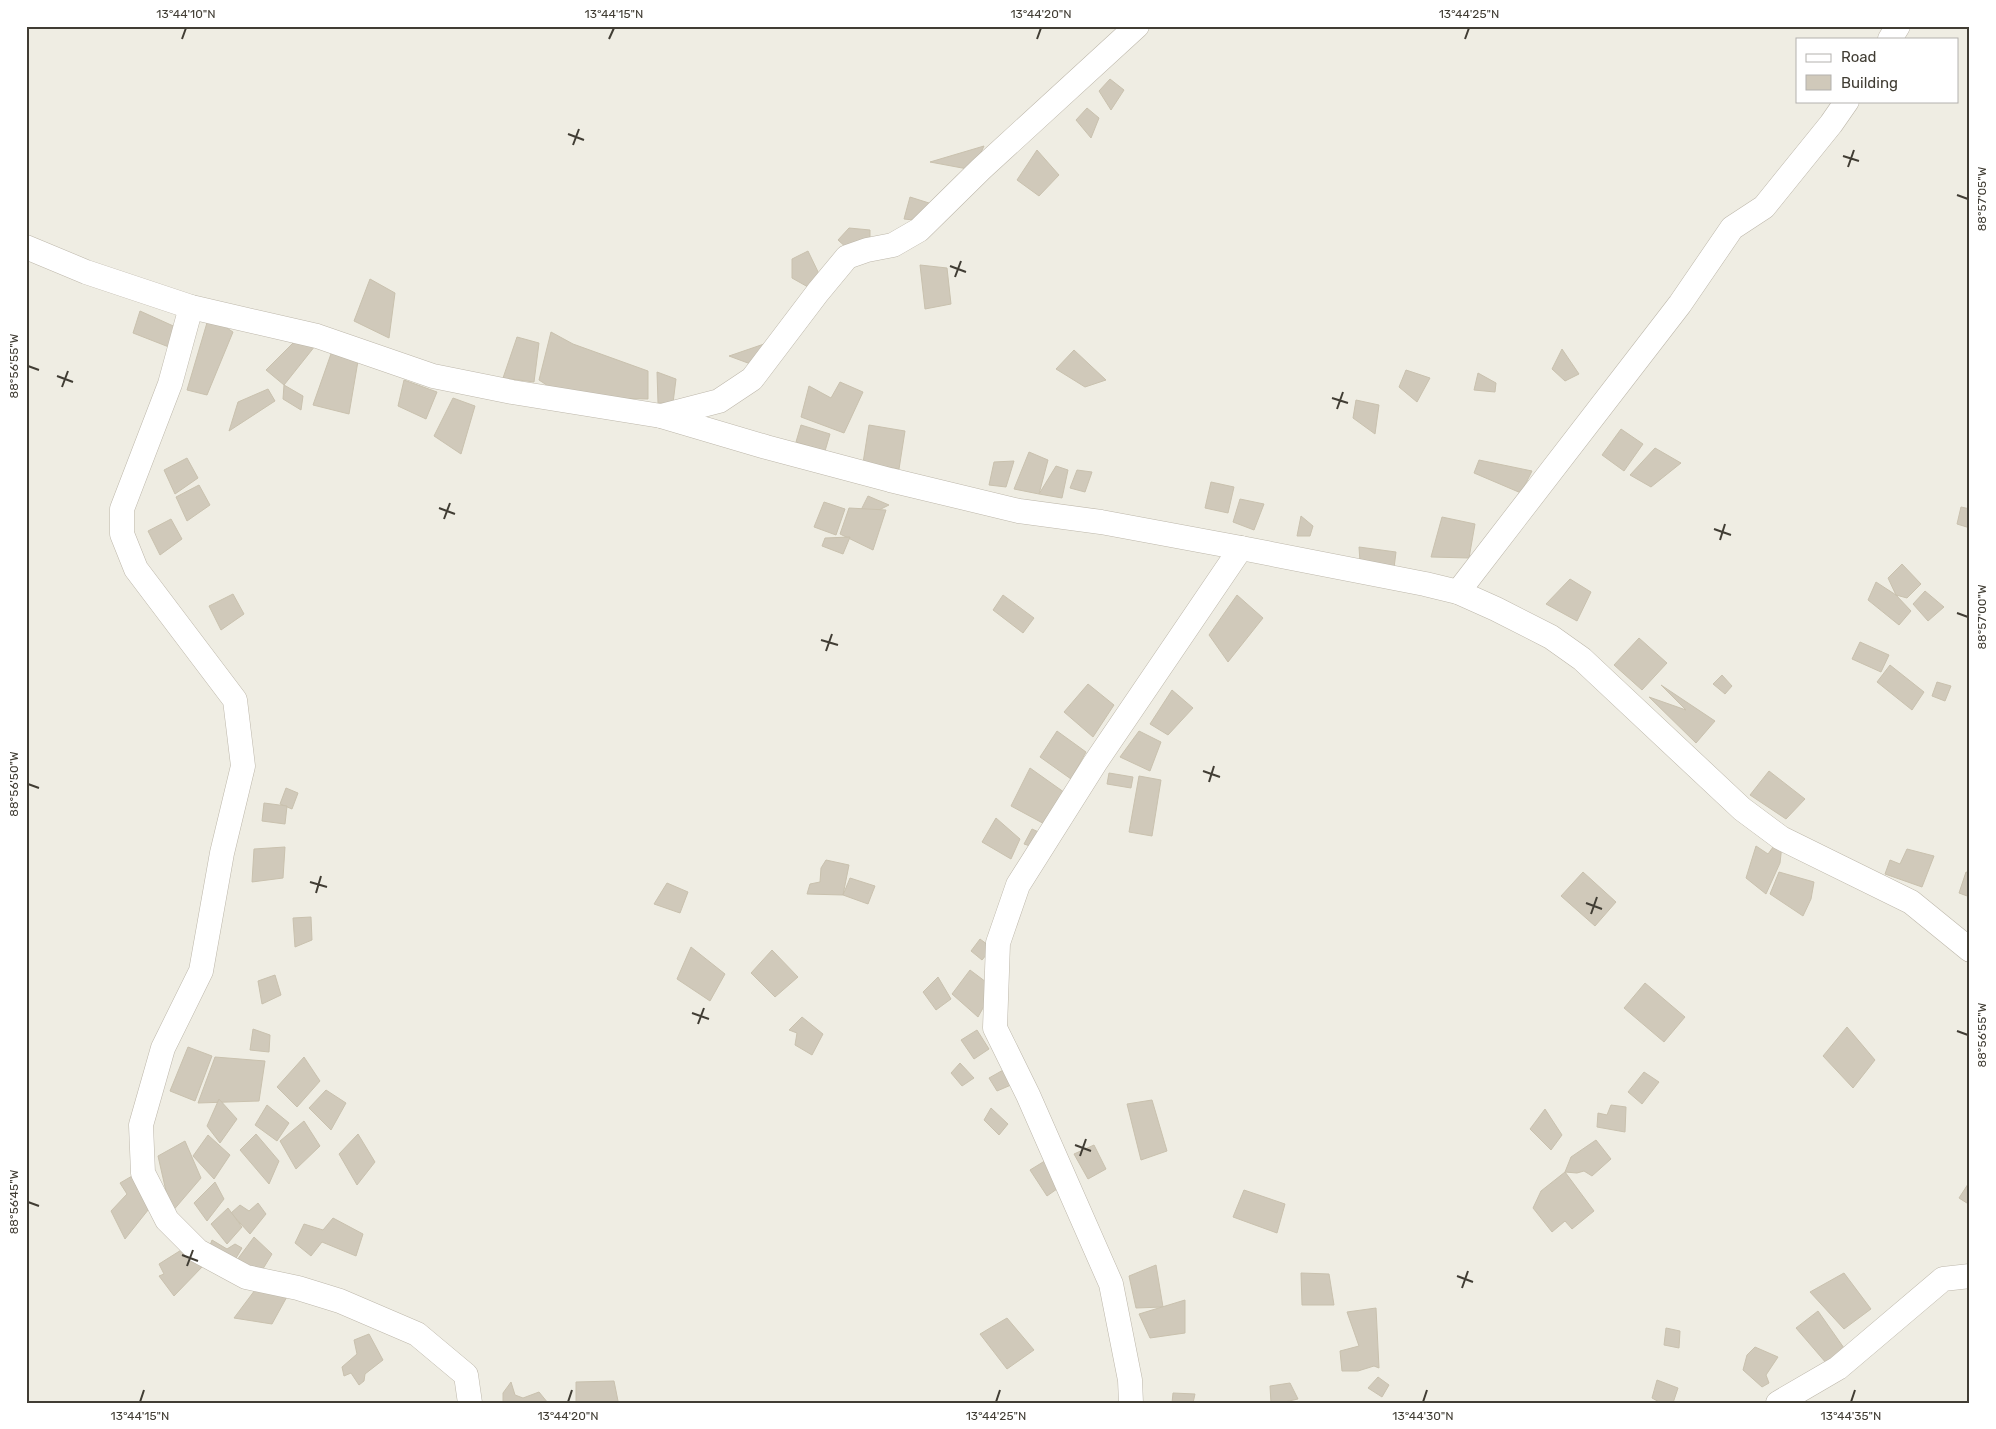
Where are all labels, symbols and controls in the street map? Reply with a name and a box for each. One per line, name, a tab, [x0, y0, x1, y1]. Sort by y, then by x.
text: 13°44'10"N	[156, 7, 216, 21]
text: 13°44'15"N	[585, 7, 643, 21]
text: 13°44'20"N	[1010, 7, 1072, 21]
text: 13°44'25"N	[1439, 7, 1499, 21]
legend	[1796, 38, 1958, 102]
text: Road	[1841, 48, 1877, 66]
text: Building	[1841, 74, 1898, 92]
text: 88°57'05"W	[1975, 166, 1989, 231]
text: 88°56'55"W	[7, 333, 21, 398]
text: 88°57'00"W	[1975, 584, 1989, 650]
text: 88°56'50"W	[7, 751, 21, 817]
text: 88°56'55"W	[1975, 1002, 1989, 1067]
text: 88°56'45"W	[7, 1169, 21, 1234]
text: 13°44'15"N	[111, 1409, 169, 1423]
text: 13°44'20"N	[537, 1409, 599, 1423]
text: 13°44'25"N	[966, 1409, 1026, 1423]
text: 13°44'30"N	[1392, 1409, 1454, 1423]
text: 13°44'35"N	[1821, 1409, 1881, 1423]

